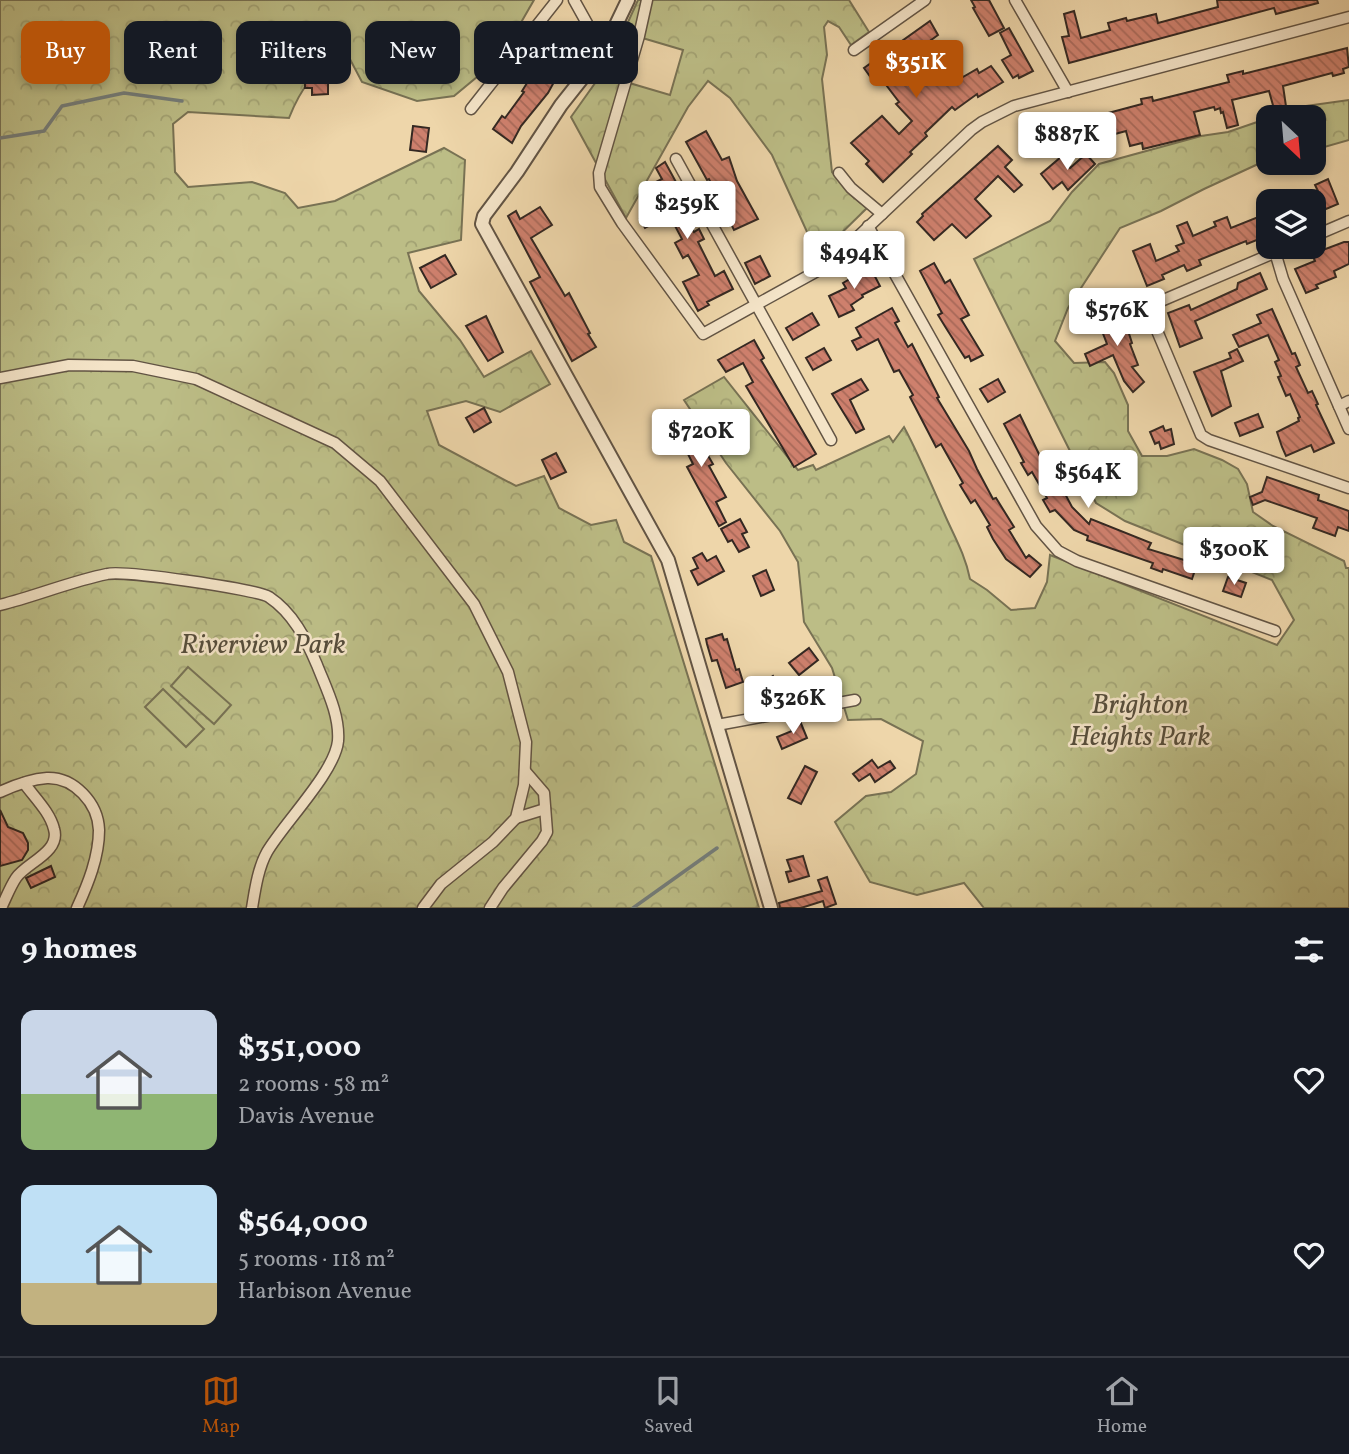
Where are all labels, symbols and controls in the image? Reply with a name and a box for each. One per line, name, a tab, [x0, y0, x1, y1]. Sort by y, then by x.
chip: Buy	[21, 21, 110, 84]
chip: Rent	[124, 21, 222, 84]
chip: Filters	[236, 21, 351, 84]
chip: New	[365, 21, 460, 84]
chip: Apartment	[474, 21, 638, 84]
pin: $351K	[867, 41, 965, 100]
text: $351K	[885, 47, 947, 79]
north arrow	[1256, 105, 1326, 175]
map controls	[1256, 105, 1326, 259]
pin: $887K	[1018, 113, 1116, 172]
text: $887K	[1034, 119, 1100, 151]
pin: $259K	[638, 182, 736, 241]
text: $259K	[655, 188, 720, 220]
button: layers	[1256, 189, 1326, 259]
pin: $494K	[805, 232, 903, 291]
text: $494K	[819, 238, 889, 270]
pin: $576K	[1068, 288, 1166, 348]
text: $576K	[1085, 295, 1149, 327]
pin: $720K	[652, 410, 750, 469]
text: $720K	[668, 416, 734, 448]
pin: $564K	[1039, 450, 1137, 510]
text: $564K	[1055, 457, 1121, 489]
pin: $300K	[1185, 528, 1283, 587]
text: $300K	[1199, 534, 1269, 566]
park label: Riverview Park	[180, 626, 346, 665]
pin: $326K	[744, 676, 842, 736]
text: $326K	[760, 683, 826, 715]
park label: Brighton Heights Park	[1069, 686, 1211, 757]
text: 9 homes	[21, 929, 137, 971]
icon: filters	[1290, 931, 1328, 969]
text: $351,000	[238, 1027, 361, 1069]
icon: home	[77, 1038, 161, 1122]
icon: heart	[1290, 1061, 1328, 1099]
text: 2 rooms · 58 m²	[238, 1069, 389, 1101]
text: Davis Avenue	[238, 1101, 374, 1133]
text: $564,000	[238, 1202, 368, 1244]
icon: home	[77, 1213, 161, 1297]
icon: heart	[1290, 1236, 1328, 1274]
text: 5 rooms · 118 m²	[238, 1244, 395, 1276]
text: Harbison Avenue	[238, 1276, 412, 1308]
tab: Map	[202, 1372, 240, 1440]
tab: Saved	[644, 1372, 693, 1440]
tab: Home	[1097, 1372, 1147, 1440]

